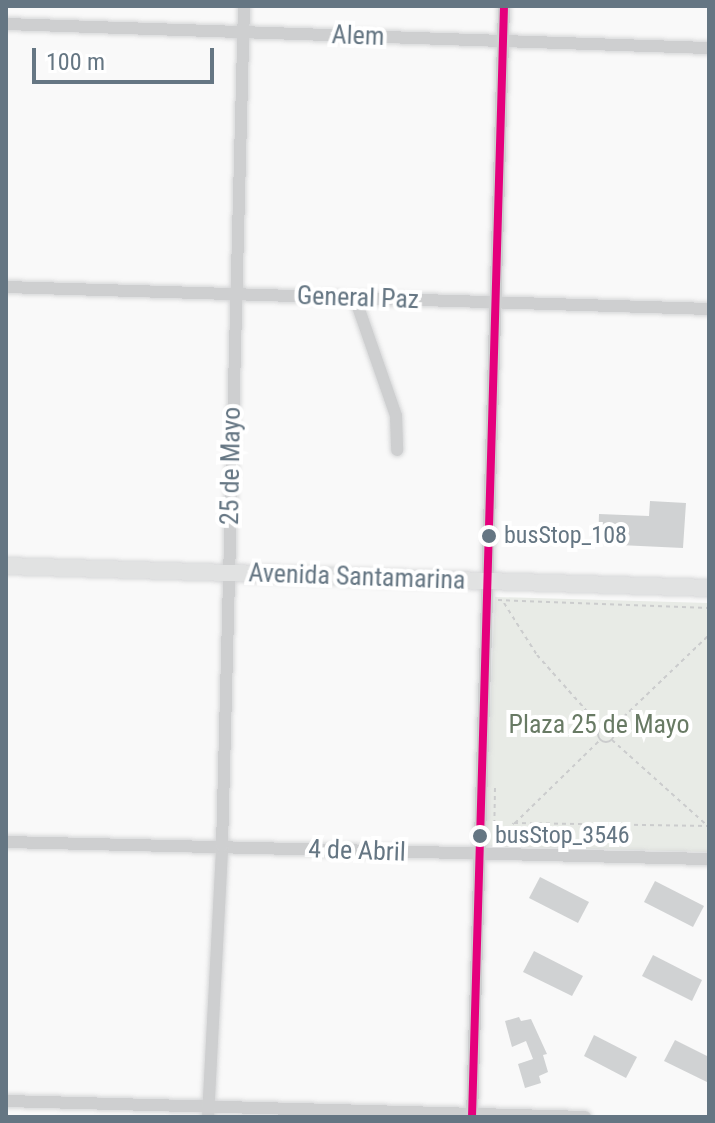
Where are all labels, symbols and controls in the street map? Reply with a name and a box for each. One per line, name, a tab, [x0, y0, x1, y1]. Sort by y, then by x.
street label: Alem	[331, 19, 385, 53]
scale bar	[36, 32, 218, 82]
text: 100 m	[46, 48, 105, 76]
street label: General Paz	[296, 280, 420, 316]
street label: 25 de Mayo	[214, 407, 248, 525]
place label: busStop_108	[504, 522, 627, 550]
marker: busStop_108	[481, 528, 497, 544]
street label: Avenida Santamarina	[248, 558, 466, 596]
park label: Plaza 25 de Mayo	[509, 709, 689, 741]
place label: busStop_3546	[495, 822, 630, 850]
marker: busStop_3546	[472, 828, 488, 844]
street label: 4 de Abril	[308, 834, 406, 868]

